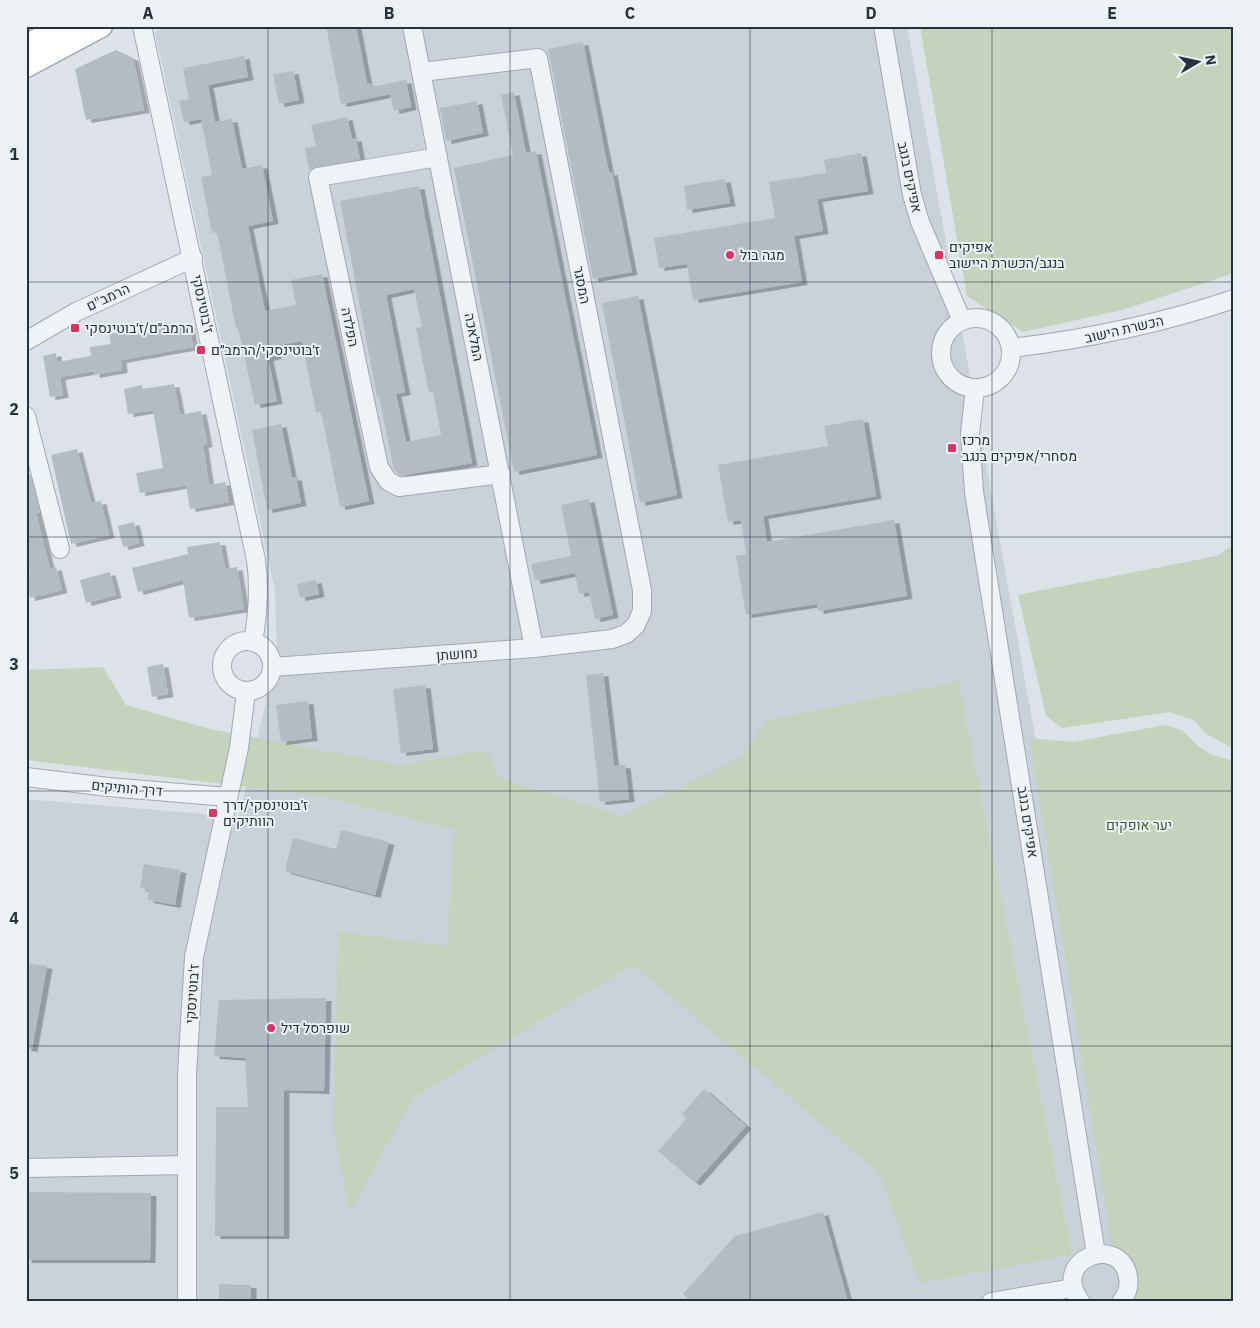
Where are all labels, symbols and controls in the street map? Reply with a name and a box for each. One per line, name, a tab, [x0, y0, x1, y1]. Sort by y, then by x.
text: A	[143, 3, 154, 23]
text: B	[384, 3, 395, 23]
text: C	[625, 3, 635, 23]
text: D	[865, 3, 877, 23]
text: E	[1107, 3, 1117, 23]
north arrow	[1172, 38, 1222, 88]
text: N	[1201, 54, 1221, 66]
street label: אפיקים בנגב	[894, 140, 926, 214]
text: 1	[9, 144, 19, 164]
place label: אפיקים בנגב/הכשרת היישוב	[949, 238, 1065, 272]
place label: מגה בול	[740, 246, 785, 264]
marker: מגה בול	[724, 249, 736, 261]
marker: אפיקים בנגב/הכשרת היישוב	[933, 249, 945, 261]
street label: המסגר	[570, 264, 594, 306]
street label: ז'בוטינסקי	[188, 273, 218, 335]
street label: הרמב"ם	[83, 279, 133, 315]
street label: הפלדה	[337, 306, 363, 348]
street label: המלאכה	[460, 311, 488, 363]
street label: הכשרת הישוב	[1083, 311, 1165, 347]
place label: הרמב״ם/ז׳בוטינסקי	[85, 319, 194, 337]
marker: הרמב״ם/ז׳בוטינסקי	[69, 322, 81, 334]
place label: ז׳בוטינסקי/הרמב״ם	[211, 341, 320, 359]
marker: ז׳בוטינסקי/הרמב״ם	[195, 344, 207, 356]
text: 2	[9, 399, 19, 419]
place label: מרכז מסחרי/אפיקים בנגב	[962, 431, 1077, 465]
marker: מרכז מסחרי/אפיקים בנגב	[946, 442, 958, 454]
street label: נחושתן	[436, 644, 478, 664]
text: 3	[9, 654, 19, 674]
street label: דרך הותיקים	[91, 776, 163, 800]
street label: אפיקים בנגב	[1013, 785, 1043, 859]
place label: ז׳בוטינסקי/דרך הוותיקים	[223, 796, 308, 830]
marker: ז׳בוטינסקי/דרך הוותיקים	[207, 807, 219, 819]
park label: יער אופקים	[1106, 816, 1172, 834]
text: 4	[9, 908, 19, 928]
street label: ז'בוטינסקי	[181, 964, 203, 1024]
place label: שופרסל דיל	[281, 1019, 350, 1037]
marker: שופרסל דיל	[265, 1022, 277, 1034]
text: 5	[9, 1163, 19, 1183]

